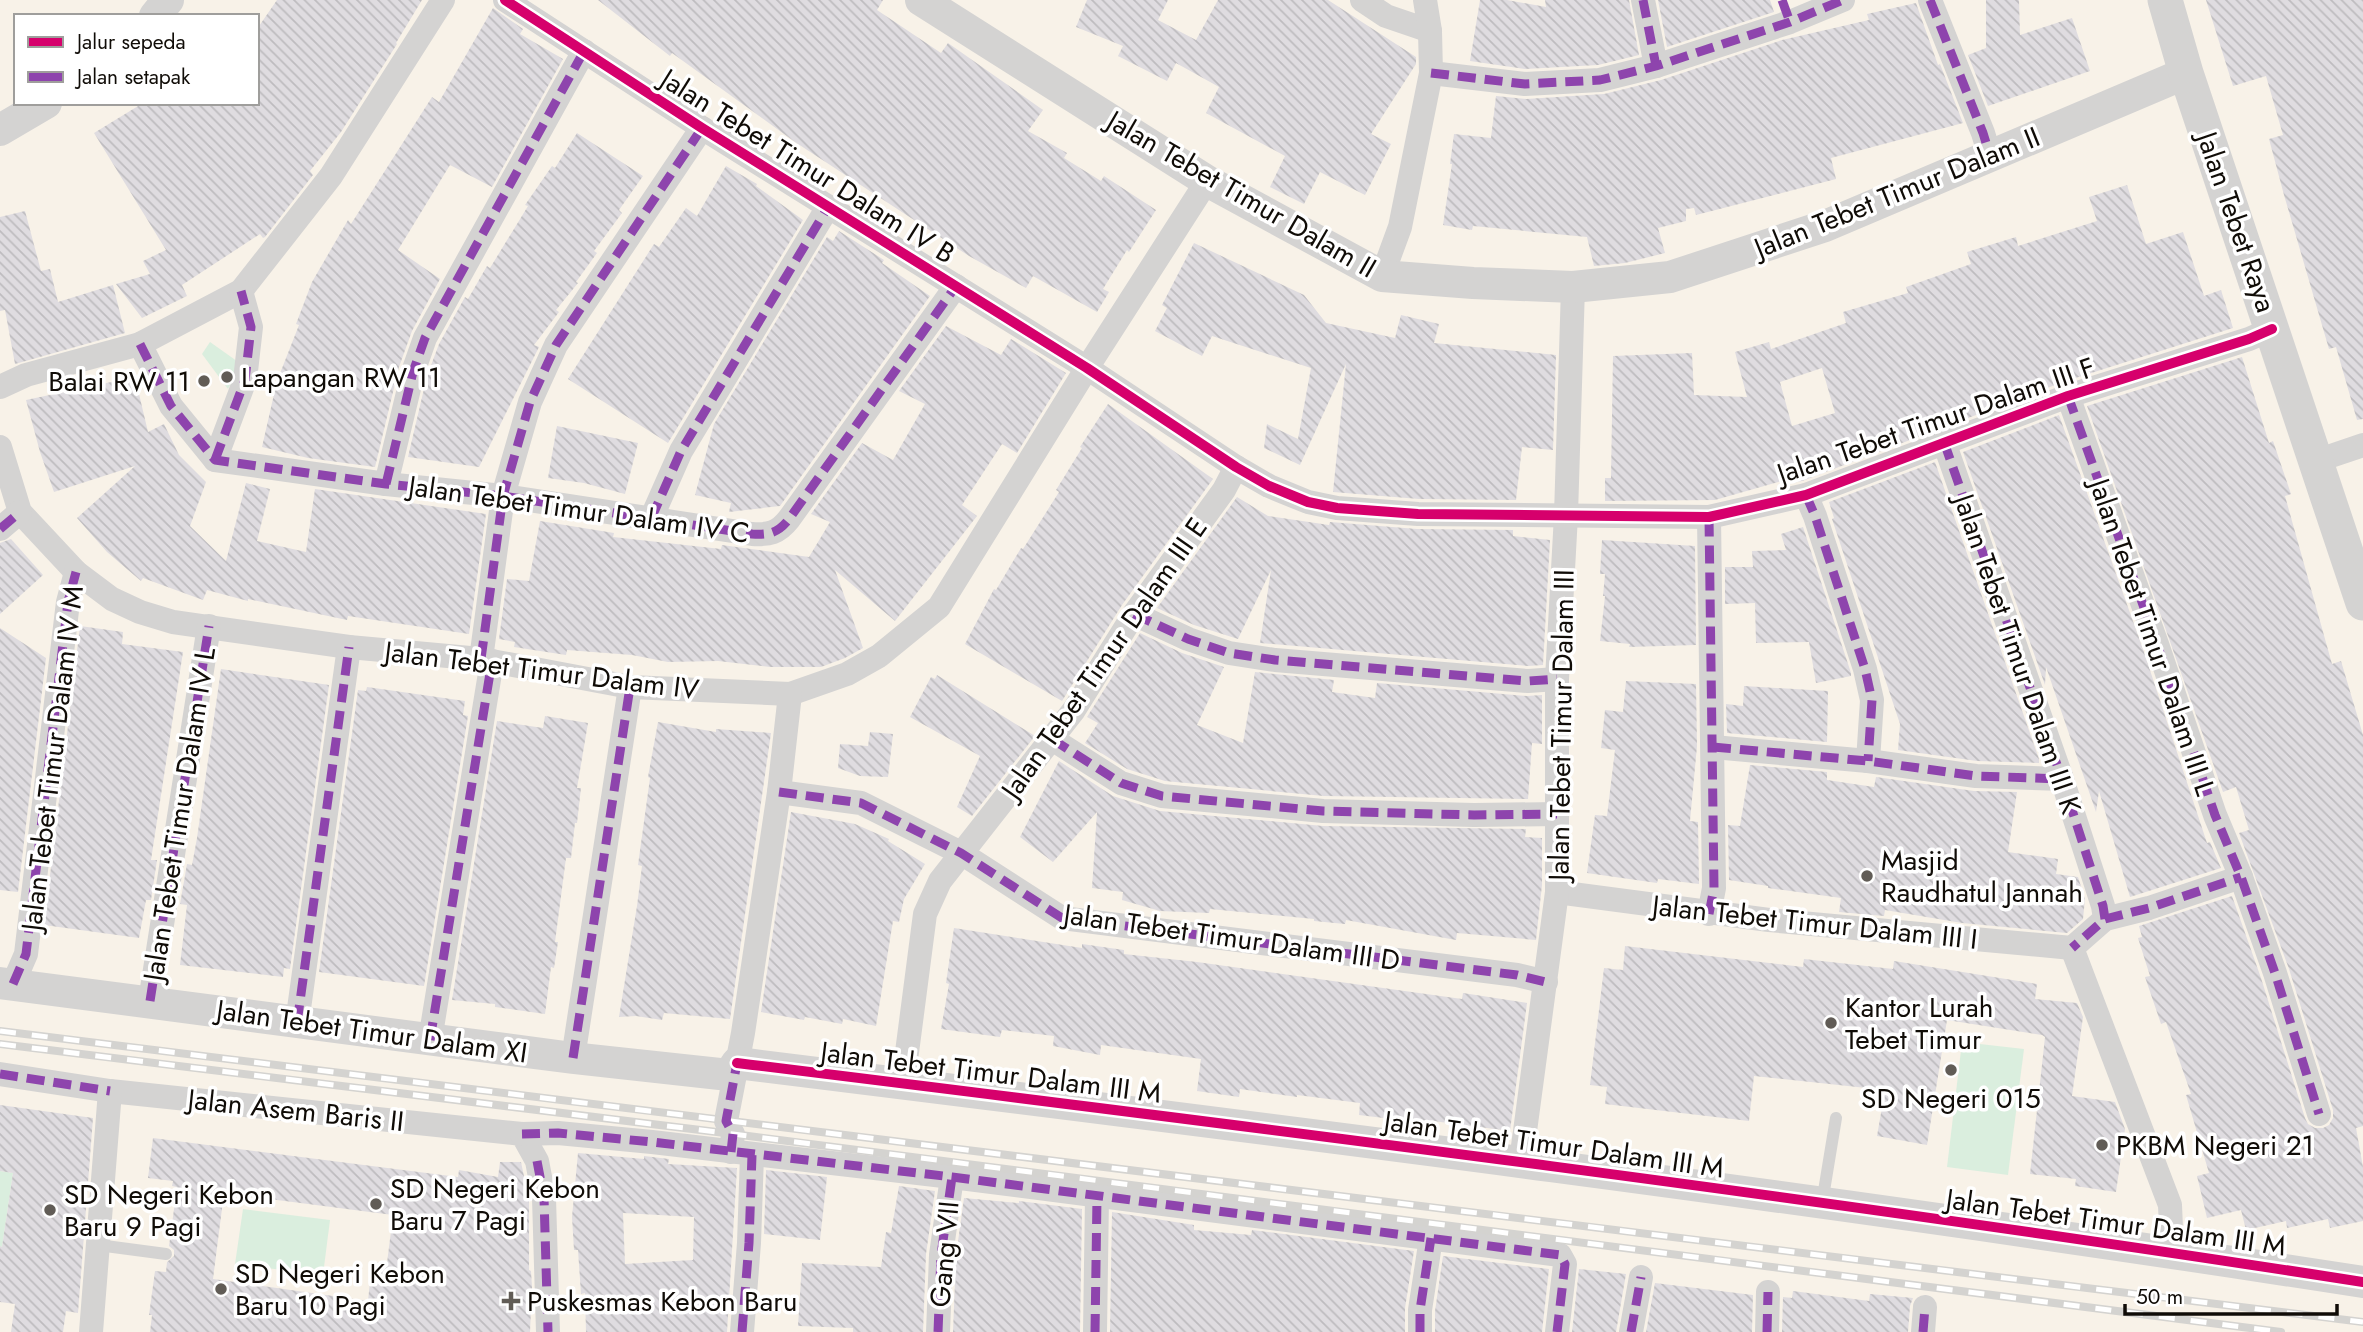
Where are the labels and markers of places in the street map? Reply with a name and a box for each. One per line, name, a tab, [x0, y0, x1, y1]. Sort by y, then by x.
place label: Lapangan RW 11	[241, 357, 441, 398]
place label: Balai RW 11	[48, 361, 190, 402]
marker: Lapangan RW 11	[219, 369, 235, 385]
marker: Balai RW 11	[196, 373, 212, 389]
place label: Masjid Raudhatul Jannah	[1881, 840, 2083, 913]
marker: Masjid Raudhatul Jannah	[1859, 868, 1875, 884]
place label: Kantor Lurah Tebet Timur	[1845, 987, 1994, 1060]
marker: Kantor Lurah Tebet Timur	[1823, 1015, 1839, 1031]
marker: SD Negeri 015	[1943, 1062, 1959, 1078]
place label: SD Negeri 015	[1861, 1078, 2041, 1119]
place label: PKBM Negeri 21	[2116, 1125, 2314, 1166]
marker: PKBM Negeri 21	[2094, 1137, 2110, 1153]
place label: SD Negeri Kebon Baru 7 Pagi	[390, 1168, 600, 1241]
place label: SD Negeri Kebon Baru 9 Pagi	[64, 1174, 274, 1247]
marker: SD Negeri Kebon Baru 7 Pagi	[368, 1196, 384, 1212]
marker: SD Negeri Kebon Baru 9 Pagi	[42, 1202, 58, 1218]
place label: SD Negeri Kebon Baru 10 Pagi	[235, 1253, 445, 1326]
marker: SD Negeri Kebon Baru 10 Pagi	[213, 1281, 229, 1297]
place label: Puskesmas Kebon Baru	[527, 1281, 798, 1322]
marker: Puskesmas Kebon Baru	[501, 1291, 521, 1311]

